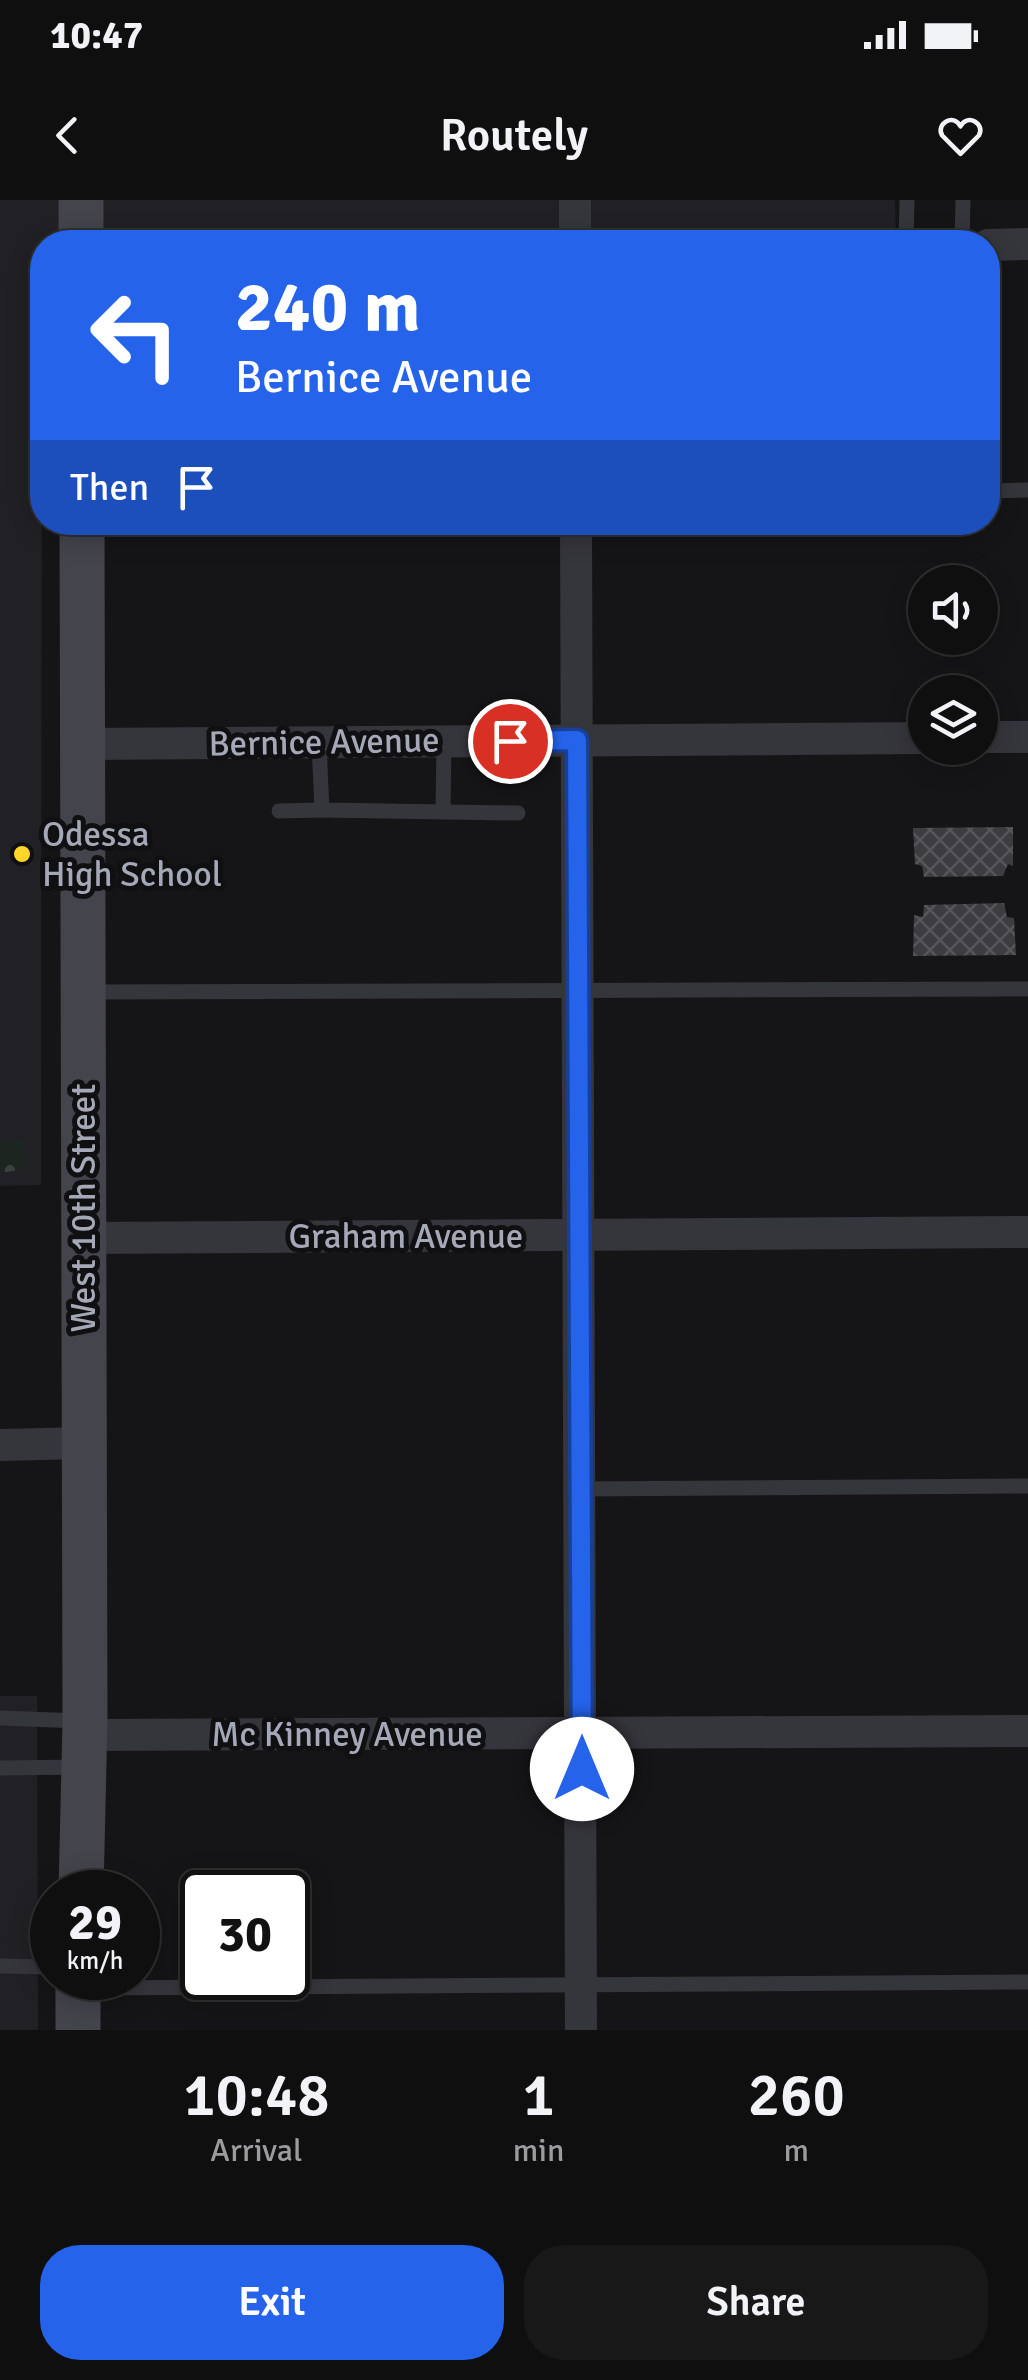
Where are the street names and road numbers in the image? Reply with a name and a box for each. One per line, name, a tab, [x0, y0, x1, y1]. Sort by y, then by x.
street label: Bernice Avenue	[208, 718, 440, 766]
street label: West 10th Street	[62, 1083, 105, 1333]
street label: Graham Avenue	[289, 1215, 523, 1258]
street label: Mc Kinney Avenue	[211, 1713, 483, 1756]

